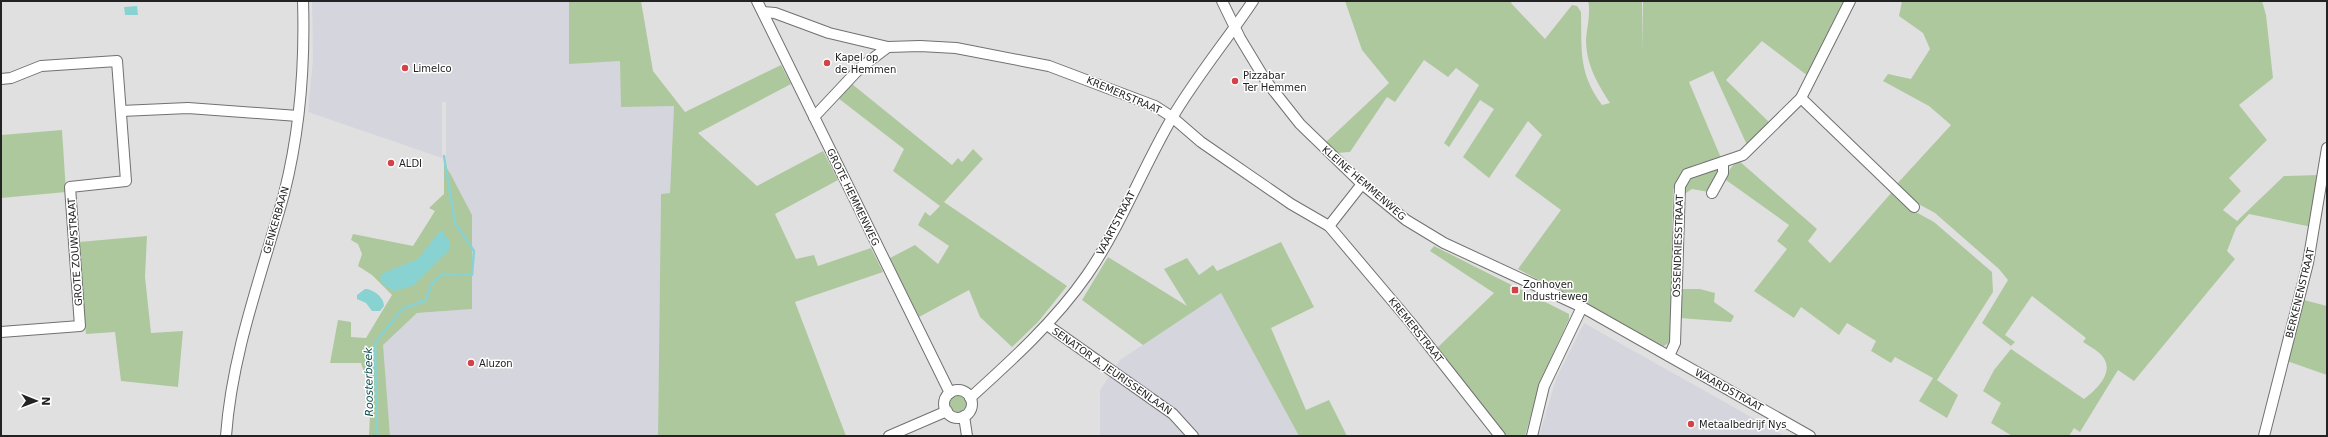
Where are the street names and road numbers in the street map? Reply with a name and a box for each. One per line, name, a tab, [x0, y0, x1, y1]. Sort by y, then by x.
street label: KREMERSTRAAT	[1085, 74, 1164, 116]
street label: KLEINE HEMMENWEG	[1320, 144, 1408, 222]
street label: GROTE HEMMENWEG	[825, 146, 881, 248]
street label: GENKERBAAN	[261, 185, 291, 255]
street label: VAARTSTRAAT	[1095, 188, 1138, 257]
street label: OSSENDRIESSTRAAT	[1671, 193, 1685, 298]
street label: GROTE ZOUWSTRAAT	[66, 197, 84, 306]
street label: BERKENENSTRAAT	[2283, 246, 2317, 339]
street label: KREMERSTRAAT	[1387, 295, 1446, 365]
street label: SENATOR A. JEURISSENLAAN	[1050, 325, 1174, 417]
street label: WAARDSTRAAT	[1693, 367, 1766, 414]

